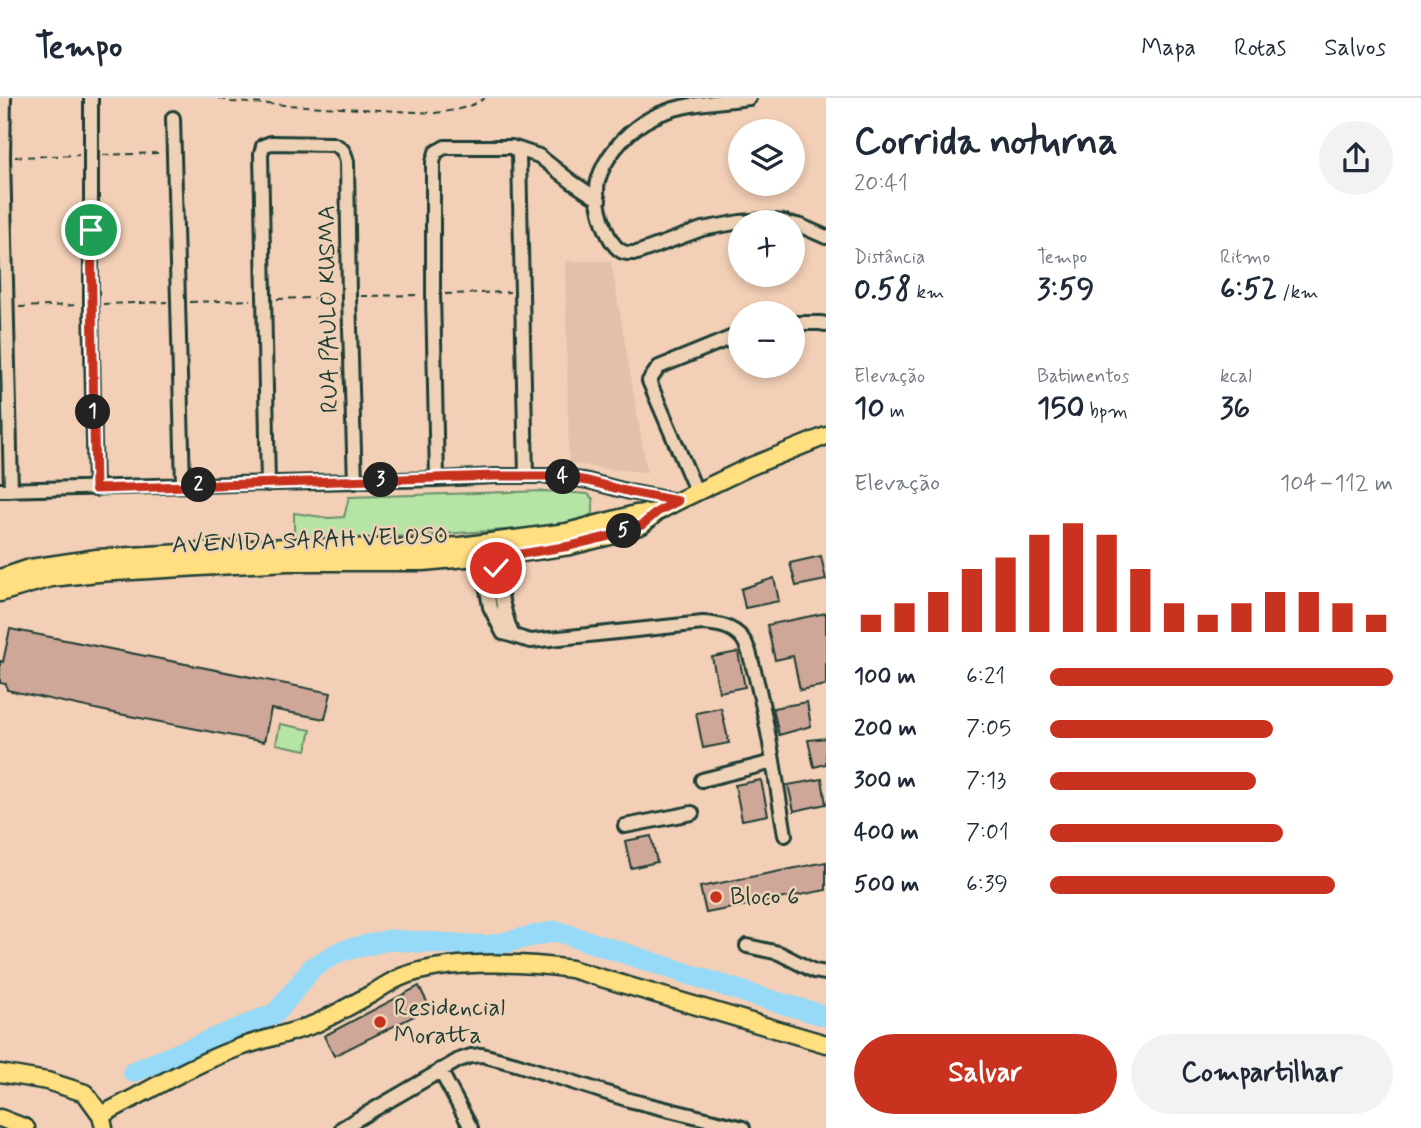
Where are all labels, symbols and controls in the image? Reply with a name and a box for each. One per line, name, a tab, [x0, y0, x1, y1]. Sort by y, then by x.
text: Tempo	[35, 26, 122, 70]
text: Mapa	[1141, 33, 1196, 64]
text: Rotas	[1234, 33, 1286, 64]
text: Salvos	[1324, 33, 1386, 64]
text: Corrida noturna	[854, 118, 1118, 167]
map controls	[728, 119, 805, 378]
button: layers	[728, 119, 805, 196]
button: share	[1319, 121, 1393, 195]
text: 20:41	[854, 169, 908, 199]
pin	[61, 200, 121, 260]
street label: RUA PAULO KUSMA	[312, 205, 346, 413]
button: +	[728, 210, 805, 287]
icon: arrive	[72, 211, 110, 249]
text: Distância	[854, 245, 925, 270]
text: Tempo	[1037, 245, 1087, 270]
text: Ritmo	[1220, 245, 1270, 270]
text: 0.58	[854, 270, 911, 309]
text: 3:59	[1037, 270, 1094, 309]
text: 6:52	[1220, 270, 1277, 309]
text: km	[911, 280, 944, 305]
text: /km	[1277, 280, 1318, 305]
button: −	[728, 301, 805, 378]
text: Elevação	[854, 364, 925, 389]
text: Batimentos	[1037, 364, 1129, 389]
text: kcal	[1220, 364, 1252, 389]
text: 10	[854, 389, 885, 428]
text: 150	[1037, 389, 1084, 428]
text: 36	[1220, 389, 1250, 428]
pin: 1	[76, 394, 110, 430]
text: 1	[88, 399, 97, 424]
text: m	[885, 399, 905, 424]
text: bpm	[1084, 399, 1128, 424]
pin: 4	[546, 460, 580, 494]
pin: 3	[364, 462, 398, 498]
text: 4	[557, 464, 568, 489]
text: 3	[376, 467, 385, 492]
pin: 2	[182, 468, 216, 502]
text: Elevação	[854, 469, 940, 499]
text: 104–112 m	[1280, 469, 1393, 499]
text: 2	[194, 472, 203, 497]
pin: 5	[606, 514, 642, 548]
text: 5	[618, 518, 629, 543]
street label: AVENIDA SARAH VELOSO	[171, 521, 449, 561]
pin	[466, 538, 526, 598]
icon: check	[477, 549, 515, 587]
text: 100 m	[854, 662, 916, 692]
text: 6:21	[966, 662, 1005, 692]
text: 200 m	[854, 714, 917, 744]
text: 7:05	[966, 714, 1011, 744]
text: 300 m	[854, 766, 916, 796]
text: 7:13	[966, 766, 1006, 796]
text: 400 m	[854, 818, 919, 848]
text: 7:01	[966, 818, 1009, 848]
text: 500 m	[854, 870, 919, 900]
text: 6:39	[966, 870, 1008, 900]
place label: Bloco 6	[730, 882, 799, 913]
marker: Bloco 6	[708, 889, 724, 905]
place label: Residencial Moratta	[394, 993, 505, 1052]
marker: Residencial Moratta	[372, 1014, 388, 1030]
button: Salvar	[854, 1034, 1117, 1114]
button: Compartilhar	[1131, 1034, 1393, 1114]

